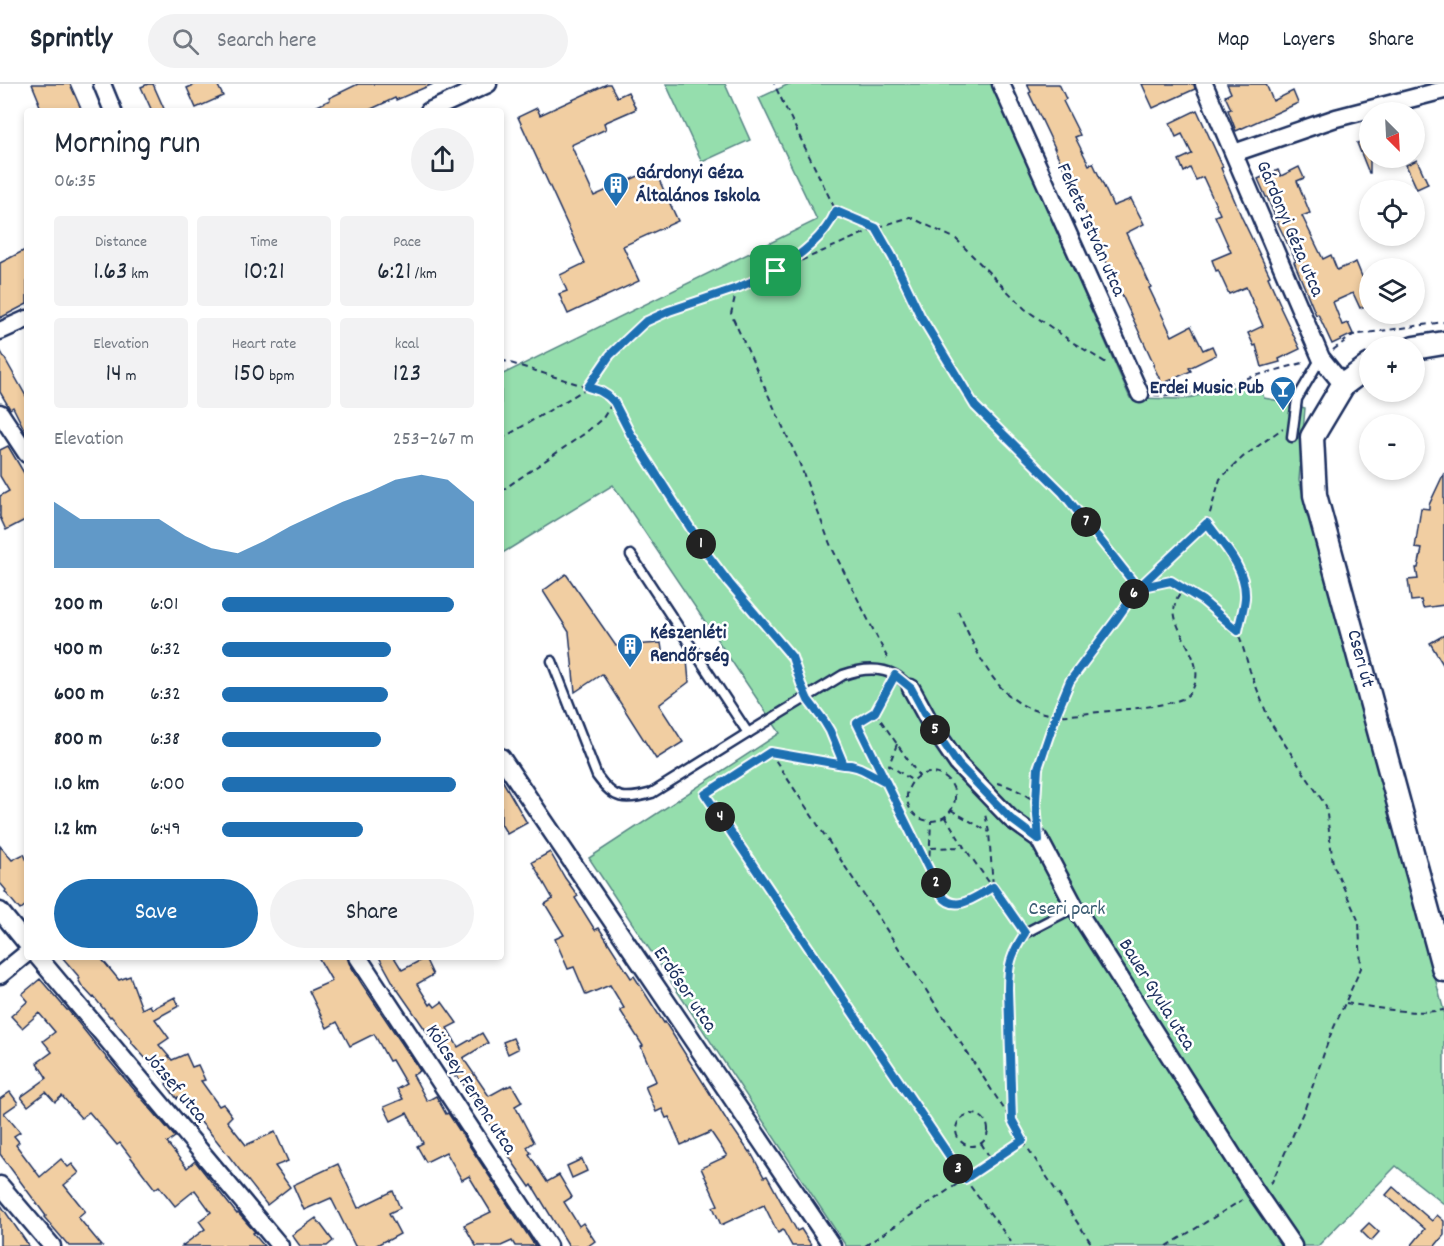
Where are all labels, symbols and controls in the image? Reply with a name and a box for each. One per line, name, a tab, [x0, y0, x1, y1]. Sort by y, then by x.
search box	[148, 14, 568, 68]
text: Sprintly	[30, 21, 112, 61]
icon: search	[169, 25, 202, 58]
text: Search here	[217, 26, 316, 57]
text: Map	[1218, 26, 1249, 56]
text: Layers	[1282, 26, 1335, 56]
text: Share	[1368, 26, 1414, 56]
north arrow	[1359, 102, 1425, 168]
map controls	[1359, 102, 1425, 480]
text: Morning run	[54, 122, 201, 169]
button: share	[411, 128, 474, 191]
street label: Gárdonyi Géza utca	[1248, 157, 1330, 302]
street label: Fekete István utca	[1048, 159, 1132, 302]
place label: Gárdonyi Géza Általános Iskola	[636, 160, 760, 211]
text: 06:35	[54, 168, 96, 196]
building icon: Gárdonyi Géza Általános Iskola	[601, 170, 631, 208]
button: locate	[1359, 180, 1425, 246]
text: Distance	[95, 231, 147, 254]
text: Time	[250, 231, 278, 254]
text: Pace	[393, 231, 421, 254]
pin	[750, 245, 801, 296]
text: 1.63	[93, 254, 128, 291]
text: 10:21	[243, 254, 285, 291]
text: 6:21	[377, 254, 411, 291]
icon: arrive	[759, 254, 792, 287]
button: layers	[1359, 258, 1425, 324]
text: km	[128, 263, 149, 286]
text: /km	[411, 263, 437, 286]
text: Elevation	[93, 333, 149, 356]
text: Heart rate	[232, 333, 296, 356]
text: kcal	[395, 333, 419, 356]
button: +	[1359, 336, 1425, 402]
text: 14	[105, 356, 122, 393]
text: 150	[234, 356, 265, 393]
text: 123	[393, 356, 421, 393]
text: m	[122, 365, 137, 388]
text: bpm	[265, 365, 294, 388]
bar icon: Erdei Music Pub	[1268, 374, 1298, 412]
place label: Erdei Music Pub	[1150, 375, 1264, 403]
button: −	[1359, 414, 1425, 480]
text: Elevation	[54, 426, 124, 454]
text: 253–267 m	[393, 426, 474, 454]
pin: 7	[1071, 507, 1101, 537]
text: 7	[1083, 510, 1089, 533]
pin: 1	[686, 529, 716, 559]
text: 1	[699, 532, 703, 555]
pin: 6	[1119, 579, 1149, 609]
text: 6	[1130, 582, 1138, 605]
text: 200 m	[54, 591, 103, 619]
text: 6:01	[150, 591, 178, 619]
place label: Készenléti Rendőrség	[650, 620, 730, 671]
street label: Cseri út	[1338, 627, 1381, 691]
building icon: Készenléti Rendőrség	[615, 631, 645, 669]
text: 400 m	[54, 636, 102, 664]
text: 6:32	[150, 636, 181, 664]
text: 600 m	[54, 681, 104, 709]
text: 6:32	[150, 681, 181, 709]
pin: 5	[920, 715, 950, 745]
text: 5	[931, 718, 939, 741]
text: 800 m	[54, 726, 102, 754]
text: 6:38	[150, 726, 180, 754]
text: 1.0 km	[54, 771, 99, 799]
text: 6:00	[150, 771, 185, 799]
pin: 4	[705, 802, 735, 832]
text: 4	[717, 805, 723, 828]
text: 1.2 km	[54, 816, 97, 844]
text: 6:49	[150, 816, 181, 844]
pin: 2	[921, 868, 951, 898]
text: 2	[933, 871, 940, 894]
button: Save	[54, 879, 258, 948]
button: Share	[270, 879, 474, 948]
park label: Cseri park	[1029, 896, 1105, 924]
street label: Bauer Gyula utca	[1110, 934, 1202, 1057]
street label: Erdősor utca	[645, 942, 723, 1039]
street label: Kölcsey Ferenc utca	[417, 1019, 523, 1161]
street label: József utca	[137, 1046, 214, 1130]
pin: 3	[943, 1154, 973, 1184]
text: 3	[954, 1157, 962, 1180]

